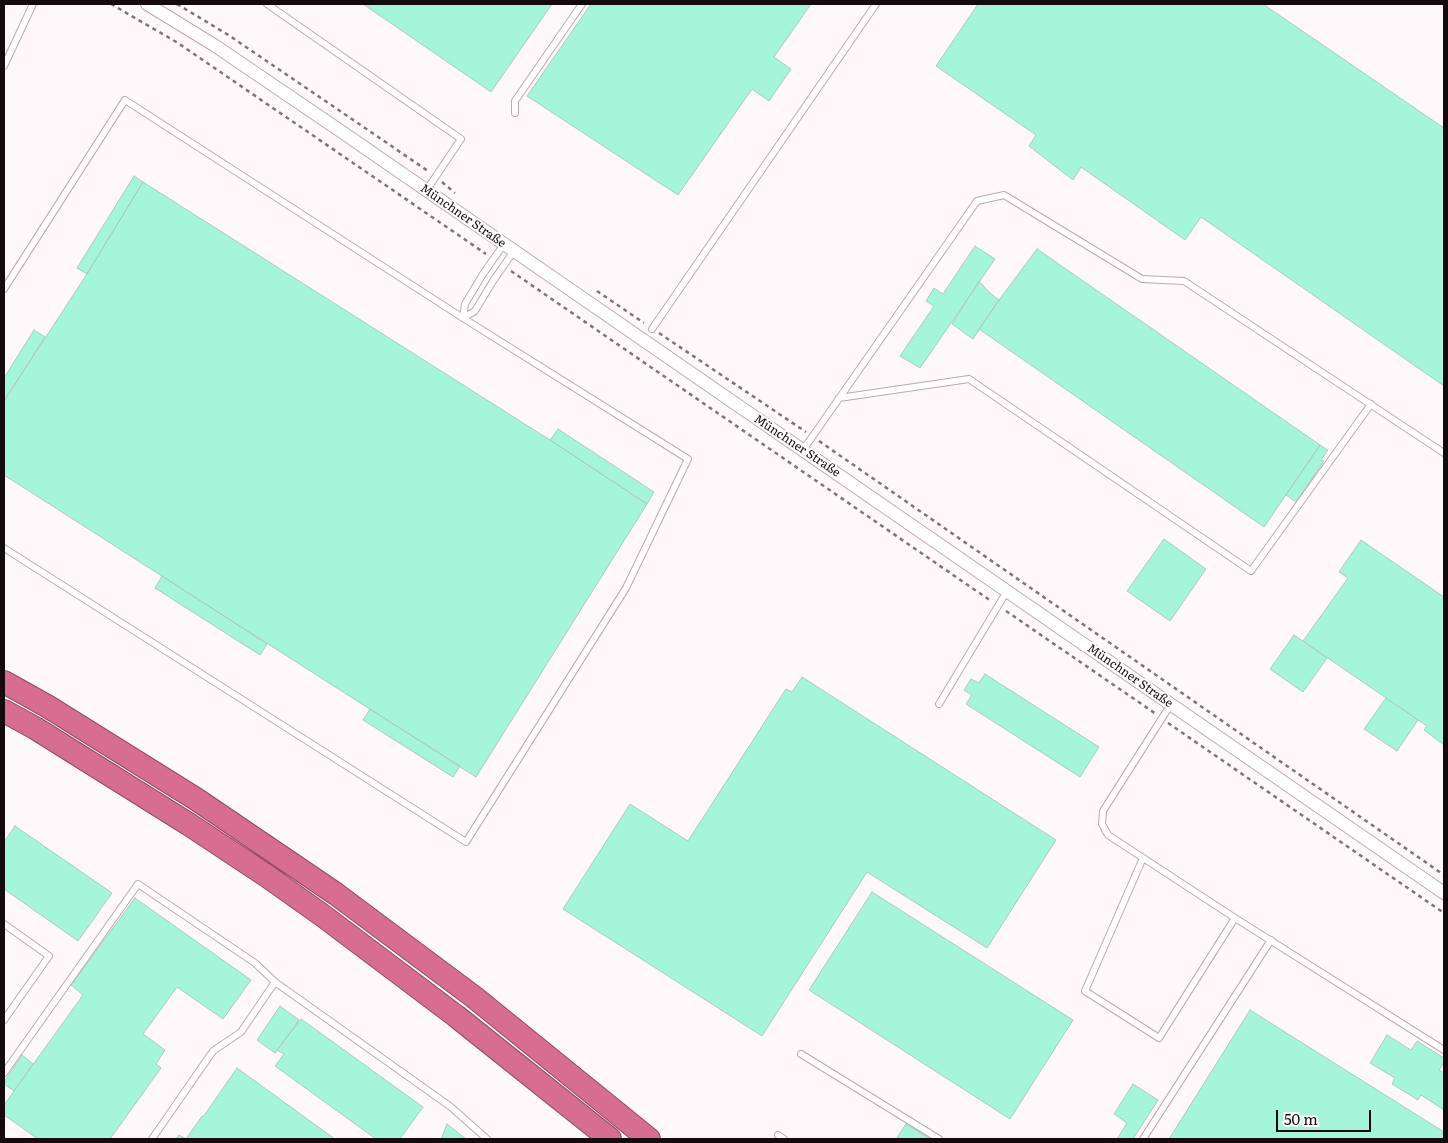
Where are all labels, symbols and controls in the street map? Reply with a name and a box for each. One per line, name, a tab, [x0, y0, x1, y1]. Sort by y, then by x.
street label: Münchner Straße	[417, 181, 509, 251]
street label: Münchner Straße	[751, 412, 843, 480]
street label: Münchner Straße	[1084, 641, 1176, 711]
scale bar	[1278, 1100, 1373, 1132]
text: 50 m	[1284, 1107, 1318, 1130]

